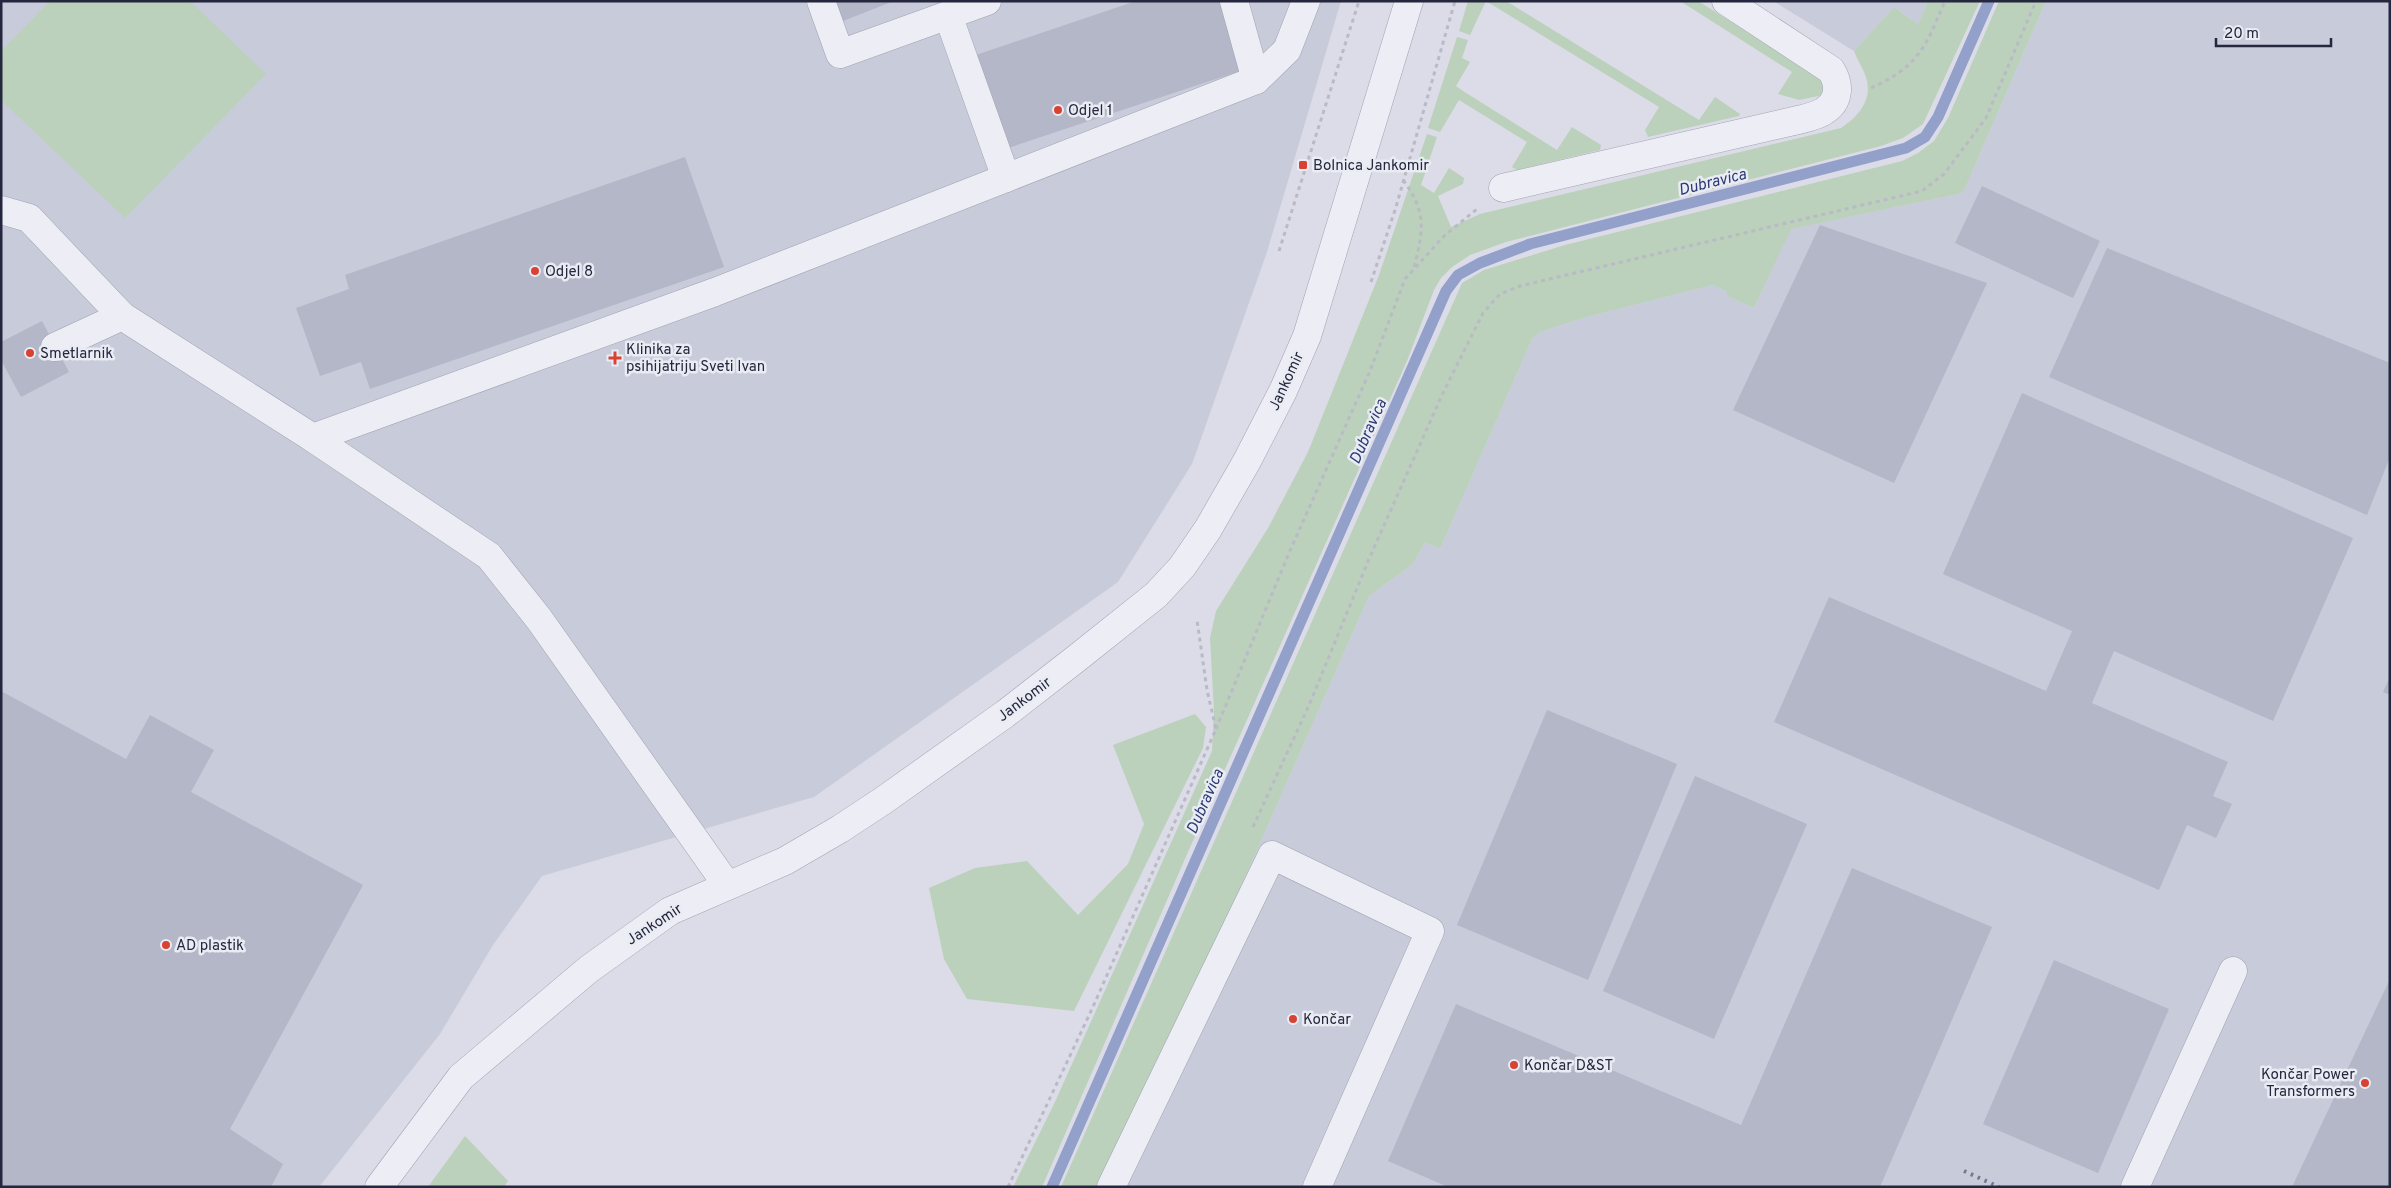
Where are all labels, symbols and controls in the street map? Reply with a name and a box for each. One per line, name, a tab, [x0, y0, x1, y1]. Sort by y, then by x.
scale bar	[2216, 15, 2331, 47]
text: 20 m	[2224, 25, 2259, 44]
place label: Odjel 1	[1068, 102, 1113, 121]
marker: Odjel 1	[1052, 104, 1064, 116]
place label: Bolnica Jankomir	[1313, 157, 1429, 176]
marker: Bolnica Jankomir	[1297, 159, 1309, 171]
water label: Dubravica	[1677, 165, 1749, 201]
place label: Odjel 8	[545, 263, 593, 282]
marker: Odjel 8	[529, 265, 541, 277]
place label: Klinika za psihijatriju Sveti Ivan	[626, 341, 765, 377]
place label: Smetlarnik	[40, 345, 113, 364]
marker: Smetlarnik	[24, 347, 36, 359]
street label: Jankomir	[1265, 349, 1309, 414]
marker: Klinika za psihijatriju Sveti Ivan	[608, 351, 622, 365]
water label: Dubravica	[1346, 396, 1392, 467]
street label: Jankomir	[994, 674, 1056, 727]
water label: Dubravica	[1183, 766, 1229, 837]
street label: Jankomir	[623, 900, 686, 950]
place label: AD plastik	[176, 937, 244, 956]
marker: AD plastik	[160, 939, 172, 951]
place label: Končar	[1303, 1011, 1351, 1030]
marker: Končar	[1287, 1013, 1299, 1025]
place label: Končar D&ST	[1524, 1057, 1613, 1076]
marker: Končar D&ST	[1508, 1059, 1520, 1071]
place label: Končar Power Transformers	[2261, 1066, 2355, 1102]
marker: Končar Power Transformers	[2359, 1077, 2371, 1089]

